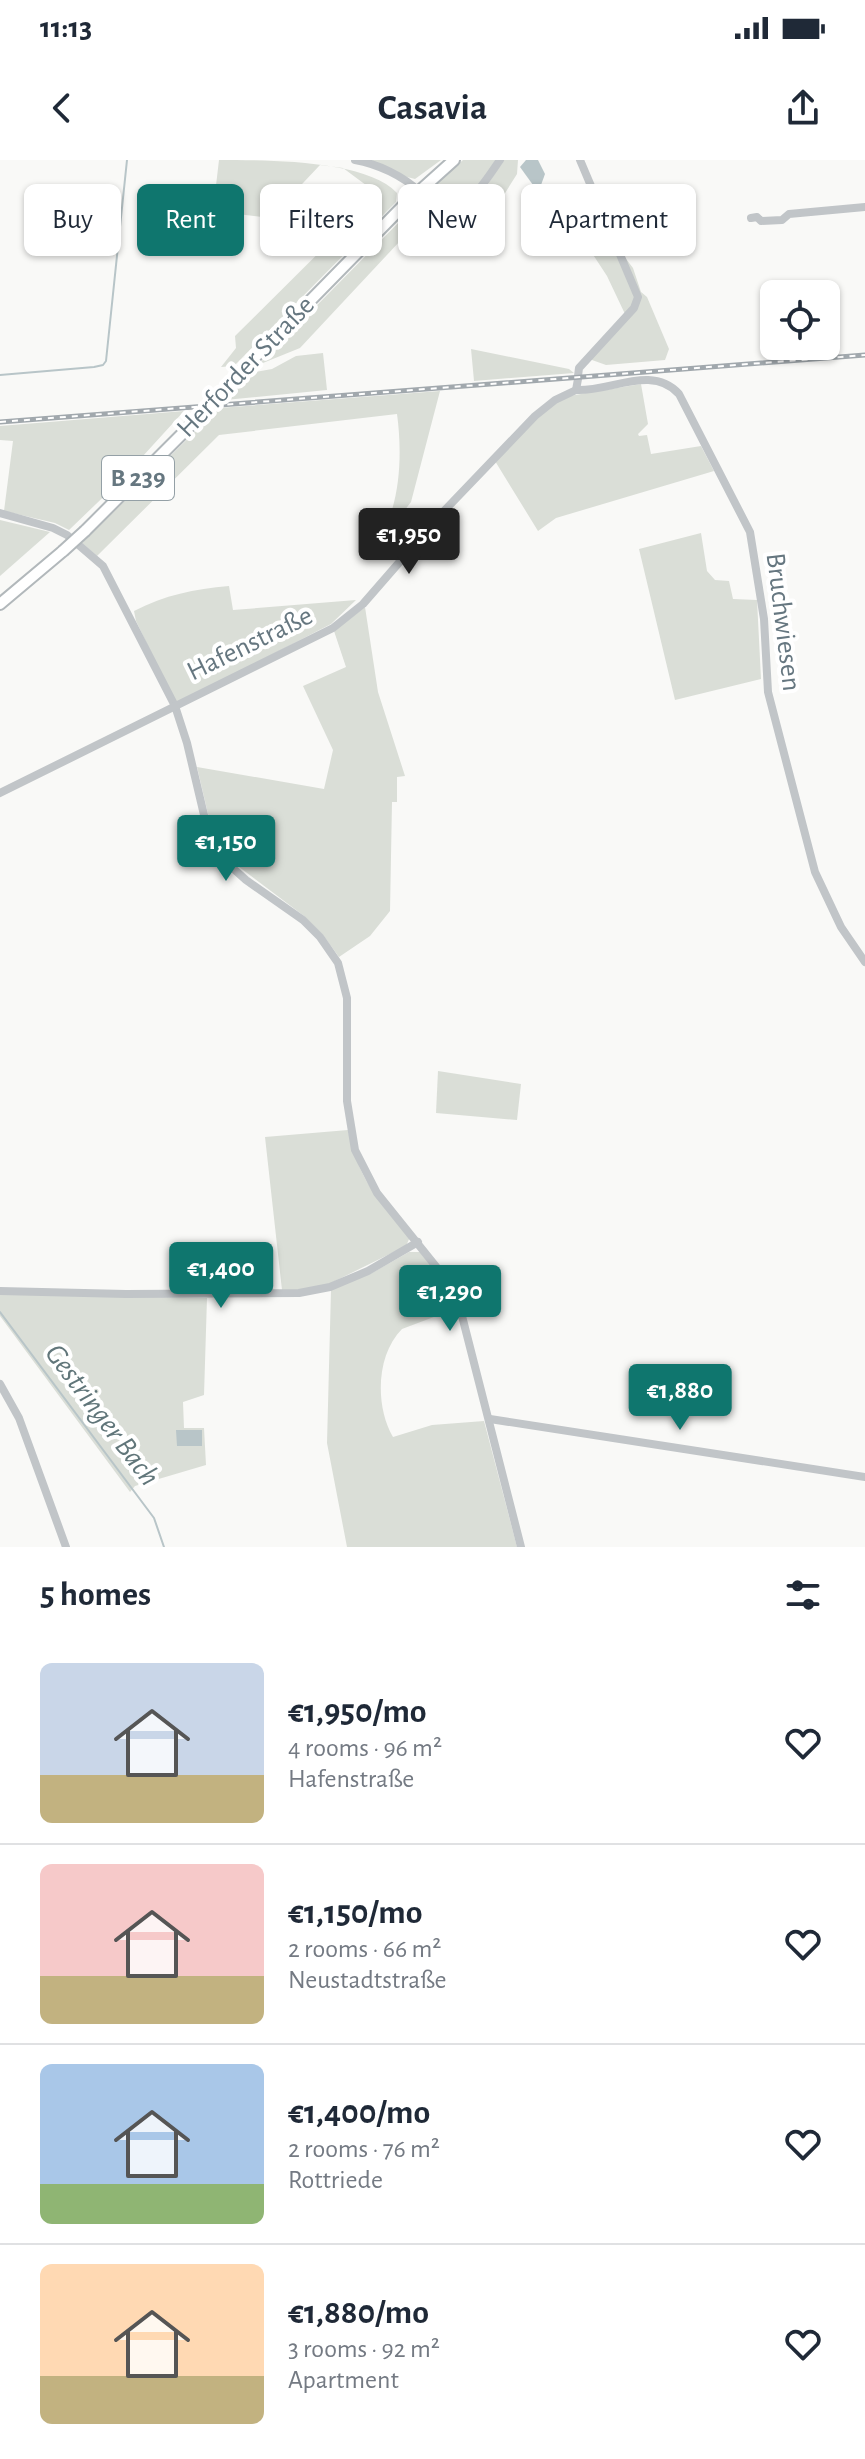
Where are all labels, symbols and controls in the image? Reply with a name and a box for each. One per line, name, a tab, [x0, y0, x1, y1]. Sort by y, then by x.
text: 11:13	[40, 13, 92, 43]
icon: back	[40, 86, 84, 130]
icon: share	[781, 86, 825, 130]
text: Casavia	[378, 90, 487, 126]
chip: Buy	[24, 184, 121, 256]
chip: Rent	[137, 184, 244, 256]
chip: Filters	[260, 184, 382, 256]
chip: New	[398, 184, 505, 256]
chip: Apartment	[521, 184, 696, 256]
map controls	[760, 280, 840, 360]
button: locate	[760, 280, 840, 360]
street label: Herforder Straße	[172, 291, 320, 443]
road number: B 239	[102, 456, 174, 500]
pin: €1,950	[344, 508, 474, 576]
text: €1,950	[377, 521, 441, 547]
street label: Bruchwiesen	[761, 551, 805, 693]
street label: Hafenstraße	[183, 602, 317, 686]
pin: €1,150	[161, 815, 291, 883]
text: €1,150	[195, 828, 257, 854]
pin: €1,400	[156, 1242, 286, 1310]
text: €1,400	[187, 1255, 255, 1281]
pin: €1,290	[385, 1265, 515, 1333]
text: €1,290	[417, 1278, 483, 1304]
water label: Gestringer Bach	[39, 1339, 165, 1491]
pin: €1,880	[615, 1364, 745, 1432]
text: €1,880	[647, 1377, 713, 1403]
icon: filters	[781, 1573, 825, 1617]
text: 5 homes	[40, 1578, 151, 1612]
icon: home	[104, 1695, 200, 1791]
text: €1,950/mo	[288, 1695, 427, 1729]
icon: heart	[781, 1721, 825, 1765]
text: 4 rooms · 96 m²	[288, 1735, 442, 1761]
text: Hafenstraße	[288, 1766, 414, 1792]
icon: home	[104, 1896, 200, 1992]
text: €1,150/mo	[288, 1896, 422, 1930]
icon: heart	[781, 1922, 825, 1966]
text: 2 rooms · 66 m²	[288, 1936, 441, 1962]
text: Neustadtstraße	[288, 1967, 447, 1993]
icon: home	[104, 2096, 200, 2192]
text: €1,400/mo	[288, 2096, 430, 2130]
icon: heart	[781, 2122, 825, 2166]
text: 2 rooms · 76 m²	[288, 2136, 440, 2162]
text: Rottriede	[288, 2167, 383, 2193]
icon: home	[104, 2296, 200, 2392]
text: €1,880/mo	[288, 2296, 429, 2330]
icon: heart	[781, 2322, 825, 2366]
text: 3 rooms · 92 m²	[288, 2336, 440, 2362]
text: Apartment	[288, 2367, 399, 2393]

